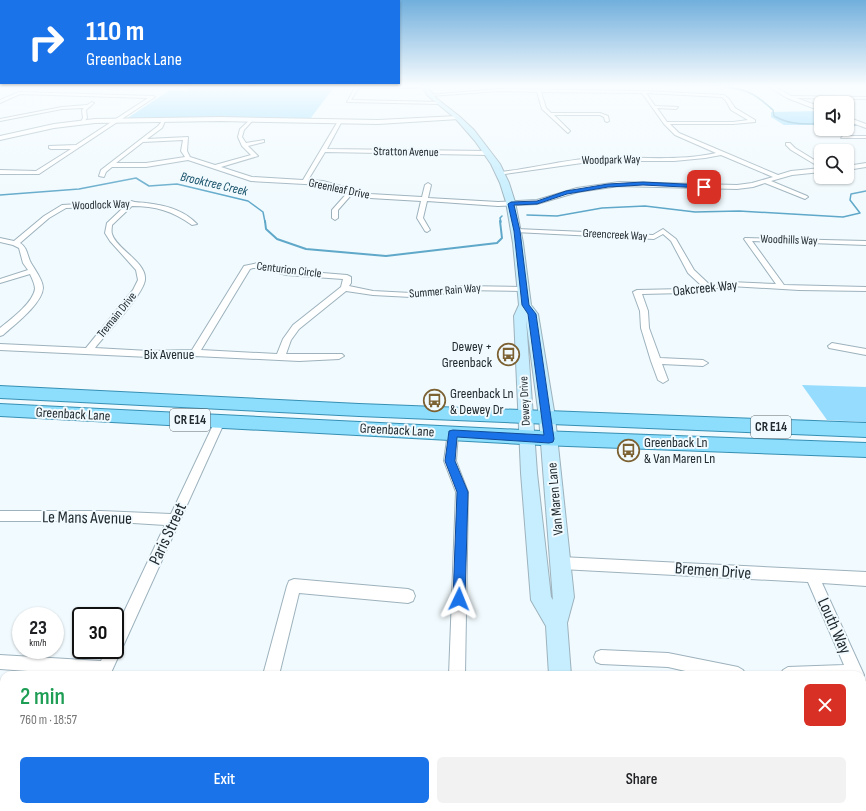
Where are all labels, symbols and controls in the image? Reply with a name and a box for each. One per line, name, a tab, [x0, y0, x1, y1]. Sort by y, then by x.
text: 110 m	[86, 15, 144, 48]
icon: right	[20, 16, 72, 68]
text: Greenback Lane	[86, 49, 182, 70]
map controls	[814, 96, 854, 184]
button: sound	[814, 96, 854, 136]
street label: Stratton Avenue	[373, 144, 439, 160]
button: search	[814, 144, 854, 184]
street label: Woodpark Way	[581, 152, 641, 168]
water label: Brooktree Creek	[179, 168, 250, 200]
pin	[687, 170, 721, 204]
street label: Greenleaf Drive	[307, 175, 371, 203]
icon: arrive	[693, 176, 715, 198]
street label: Woodlock Way	[72, 196, 130, 214]
street label: Greencreek Way	[582, 226, 648, 244]
street label: Woodhills Way	[760, 232, 818, 249]
street label: Centurion Circle	[256, 259, 322, 281]
street label: Oakcreek Way	[672, 276, 739, 300]
street label: Summer Rain Way	[409, 280, 482, 302]
street label: Tremain Drive	[94, 289, 140, 341]
place label: Dewey + Greenback	[442, 338, 493, 371]
bus stop icon: Dewey + Greenback	[495, 341, 521, 367]
street label: Bix Avenue	[144, 346, 194, 363]
street label: Dewey Drive	[516, 376, 534, 426]
place label: Greenback Ln & Dewey Dr	[450, 385, 514, 418]
bus stop icon: Greenback Ln & Dewey Dr	[421, 388, 447, 414]
street label: Greenback Lane	[35, 404, 111, 424]
road number: CR E14	[170, 409, 210, 431]
road number: CR E14	[751, 416, 791, 438]
street label: Greenback Lane	[359, 420, 435, 440]
place label: Greenback Ln & Van Maren Ln	[644, 434, 715, 467]
bus stop icon: Greenback Ln & Van Maren Ln	[615, 437, 641, 463]
street label: Van Maren Lane	[543, 462, 567, 536]
street label: Paris Street	[145, 500, 191, 568]
street label: Le Mans Avenue	[42, 507, 132, 529]
street label: Bremen Drive	[674, 558, 752, 584]
position arrow	[438, 578, 480, 620]
street label: Louth Way	[813, 595, 855, 657]
speed limit sign: 30	[72, 607, 124, 659]
text: 23	[29, 616, 47, 640]
text: km/h	[29, 637, 47, 649]
text: 2 min	[20, 682, 65, 711]
button: close	[804, 684, 846, 726]
text: 760 m · 18:57	[20, 712, 77, 728]
button: Exit	[20, 757, 429, 803]
button: Share	[437, 757, 846, 803]

